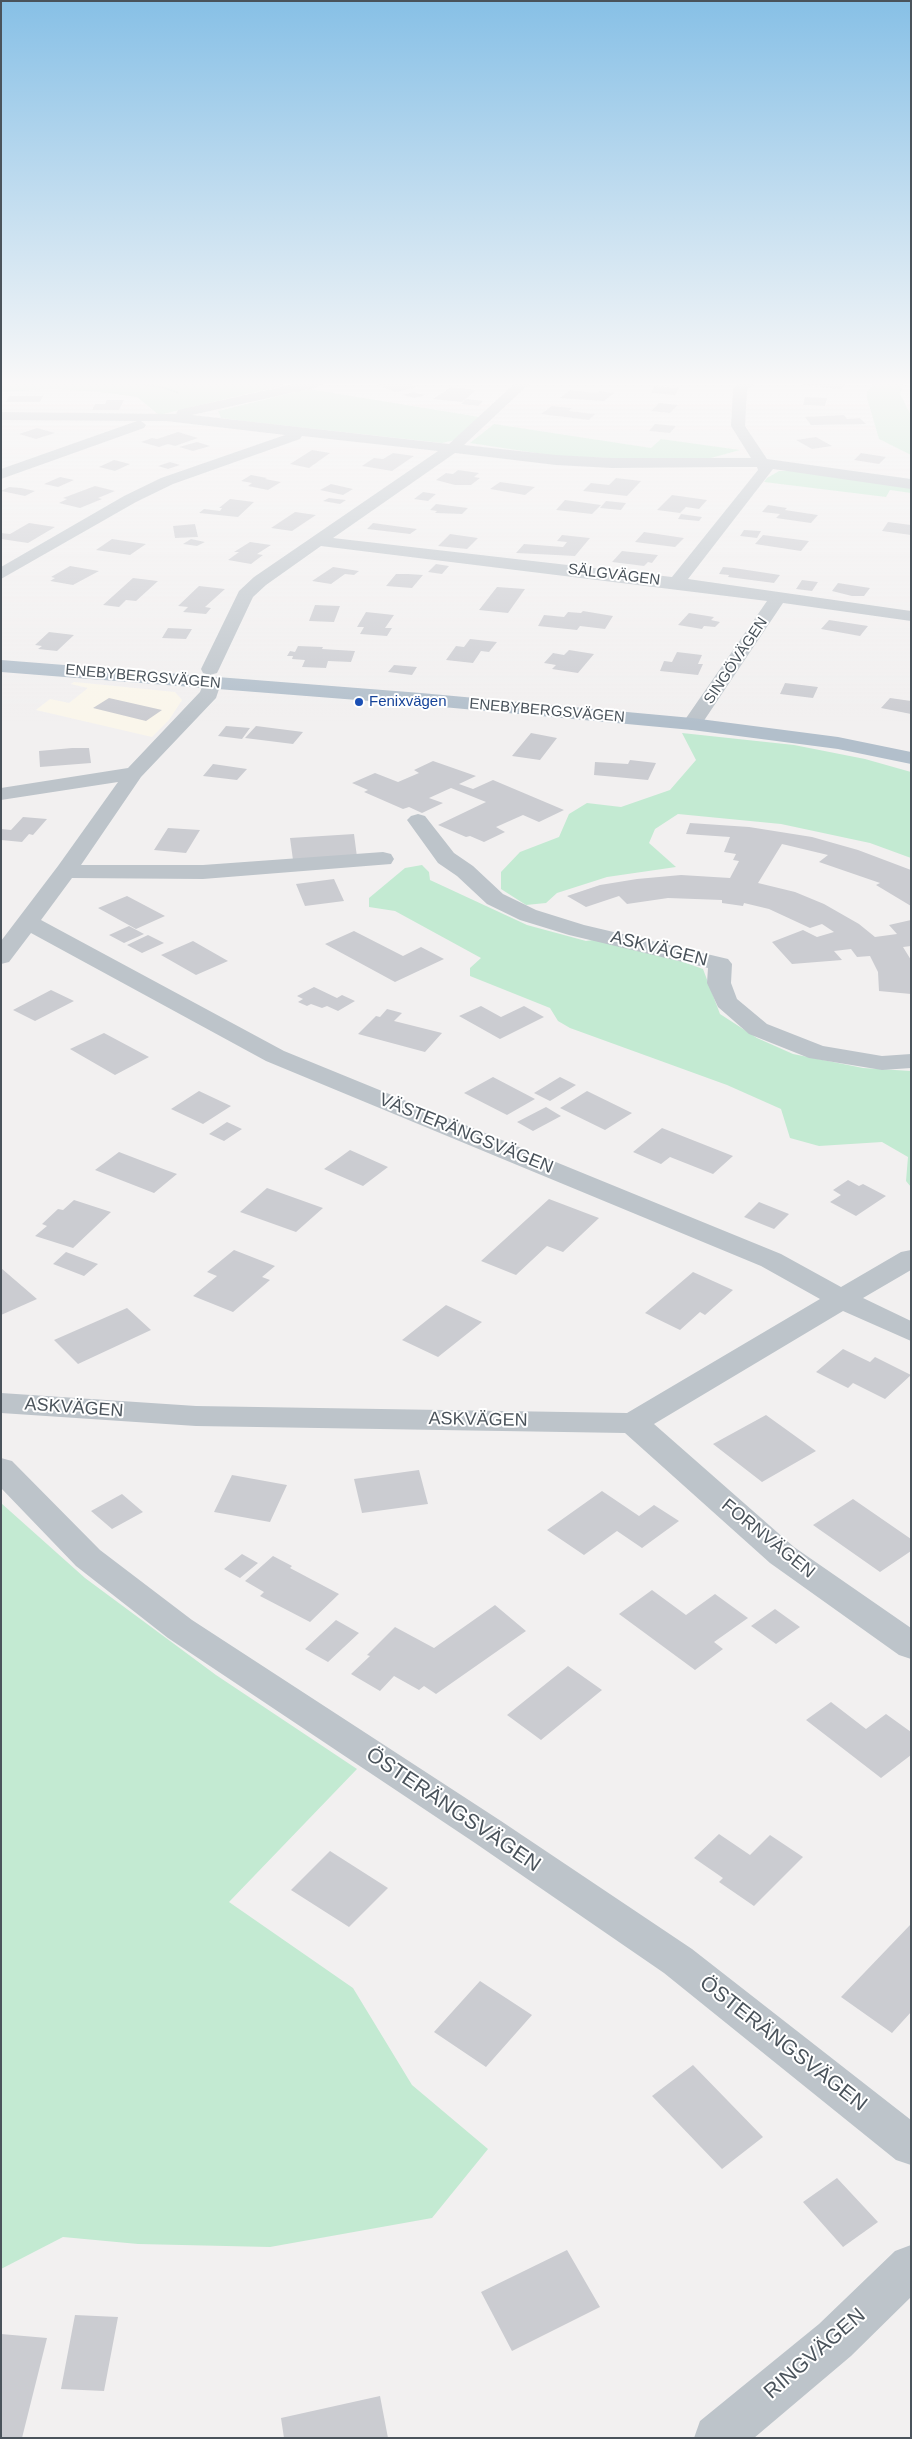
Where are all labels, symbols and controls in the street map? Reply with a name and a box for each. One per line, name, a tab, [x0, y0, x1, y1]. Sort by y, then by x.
street label: SÄLGVÄGEN	[567, 560, 661, 590]
street label: SINGÖVÄGEN	[700, 614, 772, 708]
street label: ENEBYBERGSVÄGEN	[65, 661, 221, 693]
place label: Fenixvägen	[369, 693, 447, 711]
street label: ENEBYBERGSVÄGEN	[469, 695, 625, 727]
marker: Fenixvägen	[353, 696, 365, 708]
street label: ASKVÄGEN	[608, 927, 710, 971]
street label: VÄSTERÄNGSVÄGEN	[376, 1089, 556, 1179]
street label: ASKVÄGEN	[24, 1394, 124, 1422]
street label: ASKVÄGEN	[428, 1408, 528, 1432]
street label: FORNVÄGEN	[717, 1495, 819, 1583]
street label: ÖSTERÄNGSVÄGEN	[361, 1742, 545, 1878]
street label: ÖSTERÄNGSVÄGEN	[694, 1971, 872, 2117]
street label: RINGVÄGEN	[759, 2303, 871, 2405]

